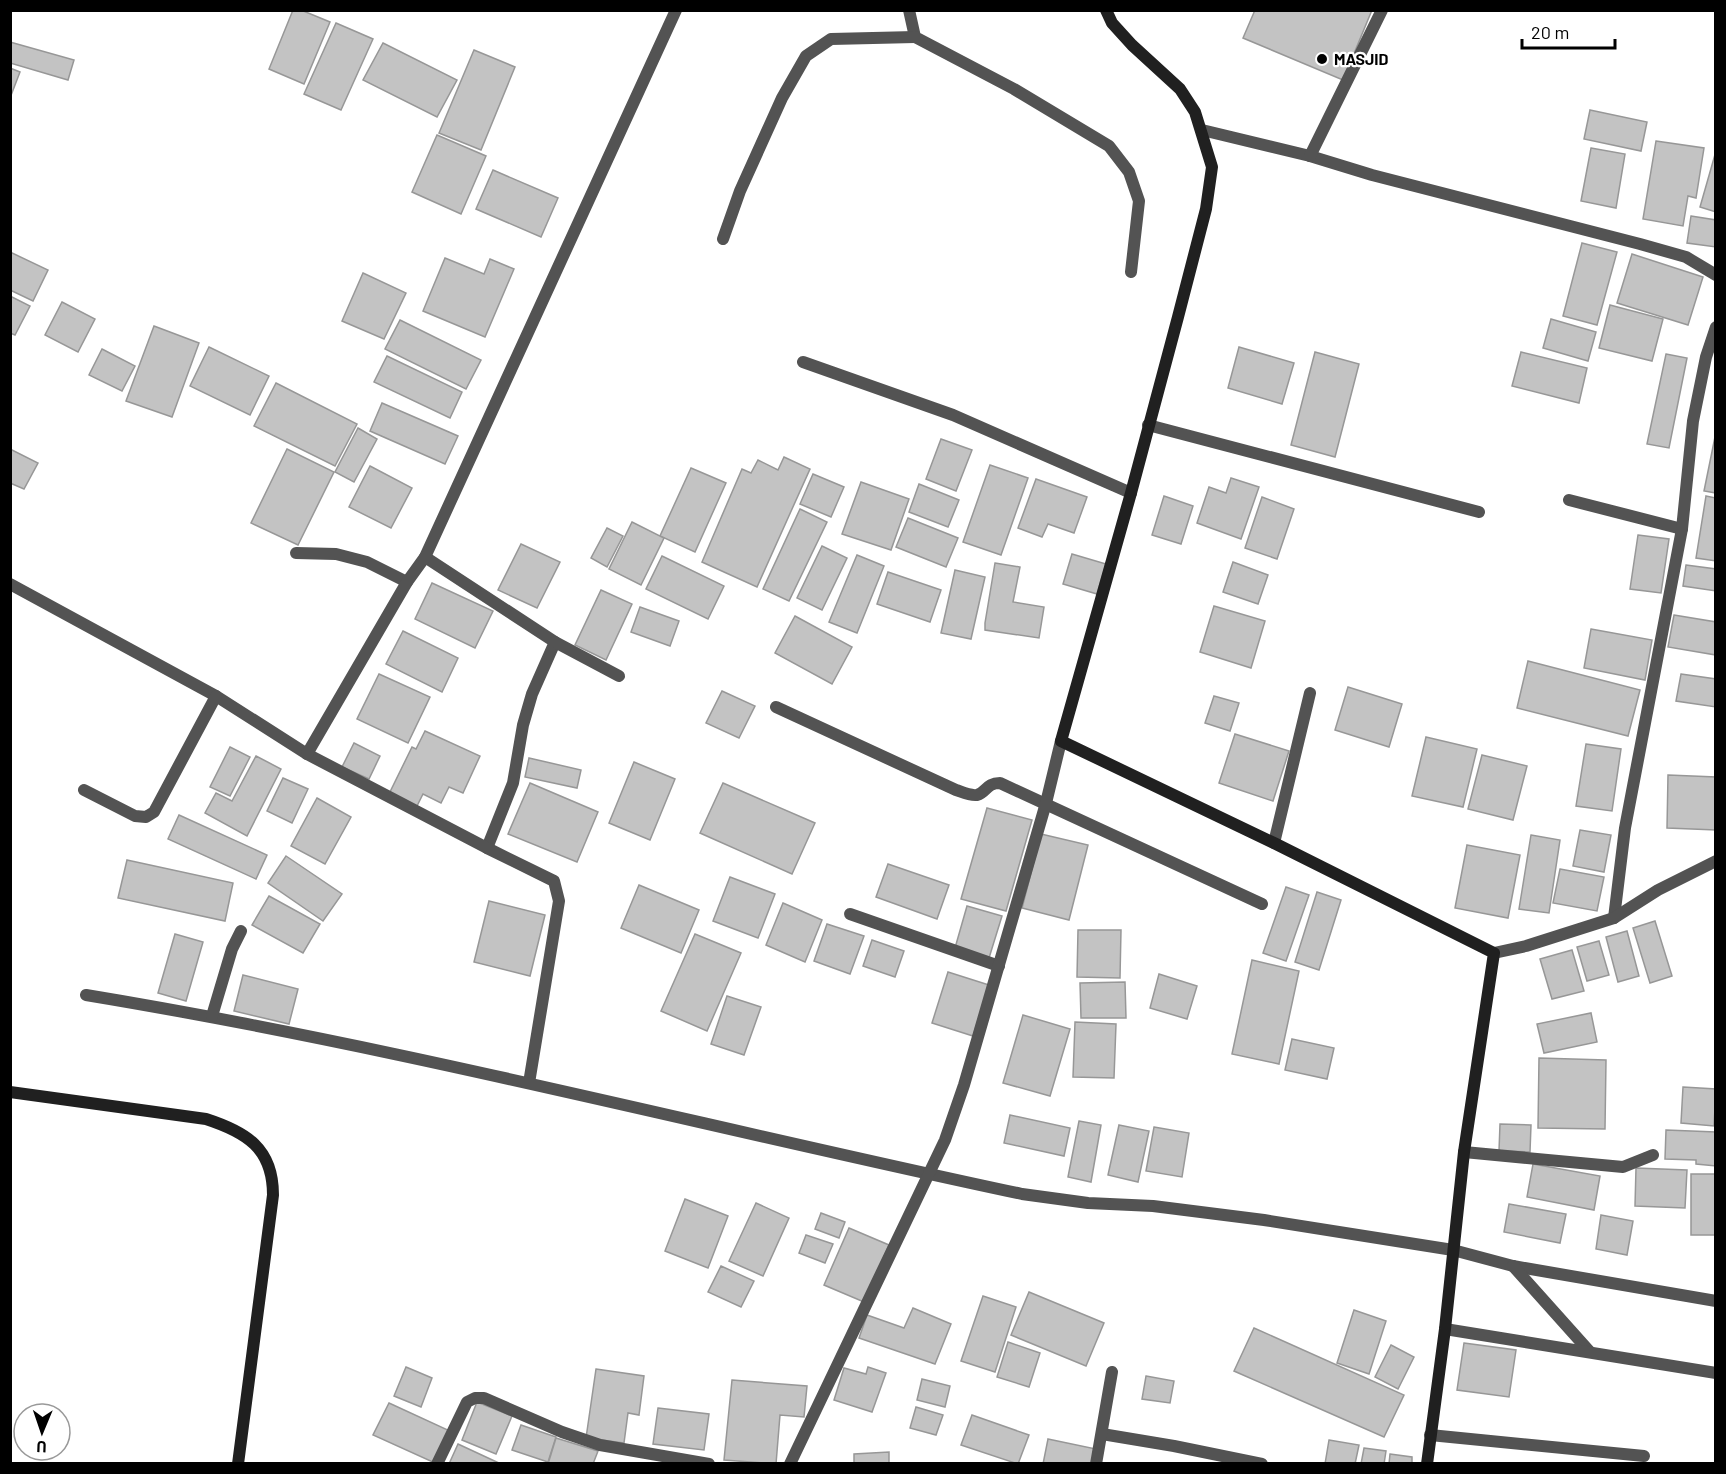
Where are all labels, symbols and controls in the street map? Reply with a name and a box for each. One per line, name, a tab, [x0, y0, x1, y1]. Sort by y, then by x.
scale bar	[1522, 12, 1615, 50]
text: 20 m	[1531, 21, 1569, 43]
place label: MASJID	[1334, 49, 1389, 68]
marker: MASJID	[1315, 52, 1329, 66]
north arrow	[12, 1402, 72, 1462]
text: U	[36, 1438, 47, 1457]

